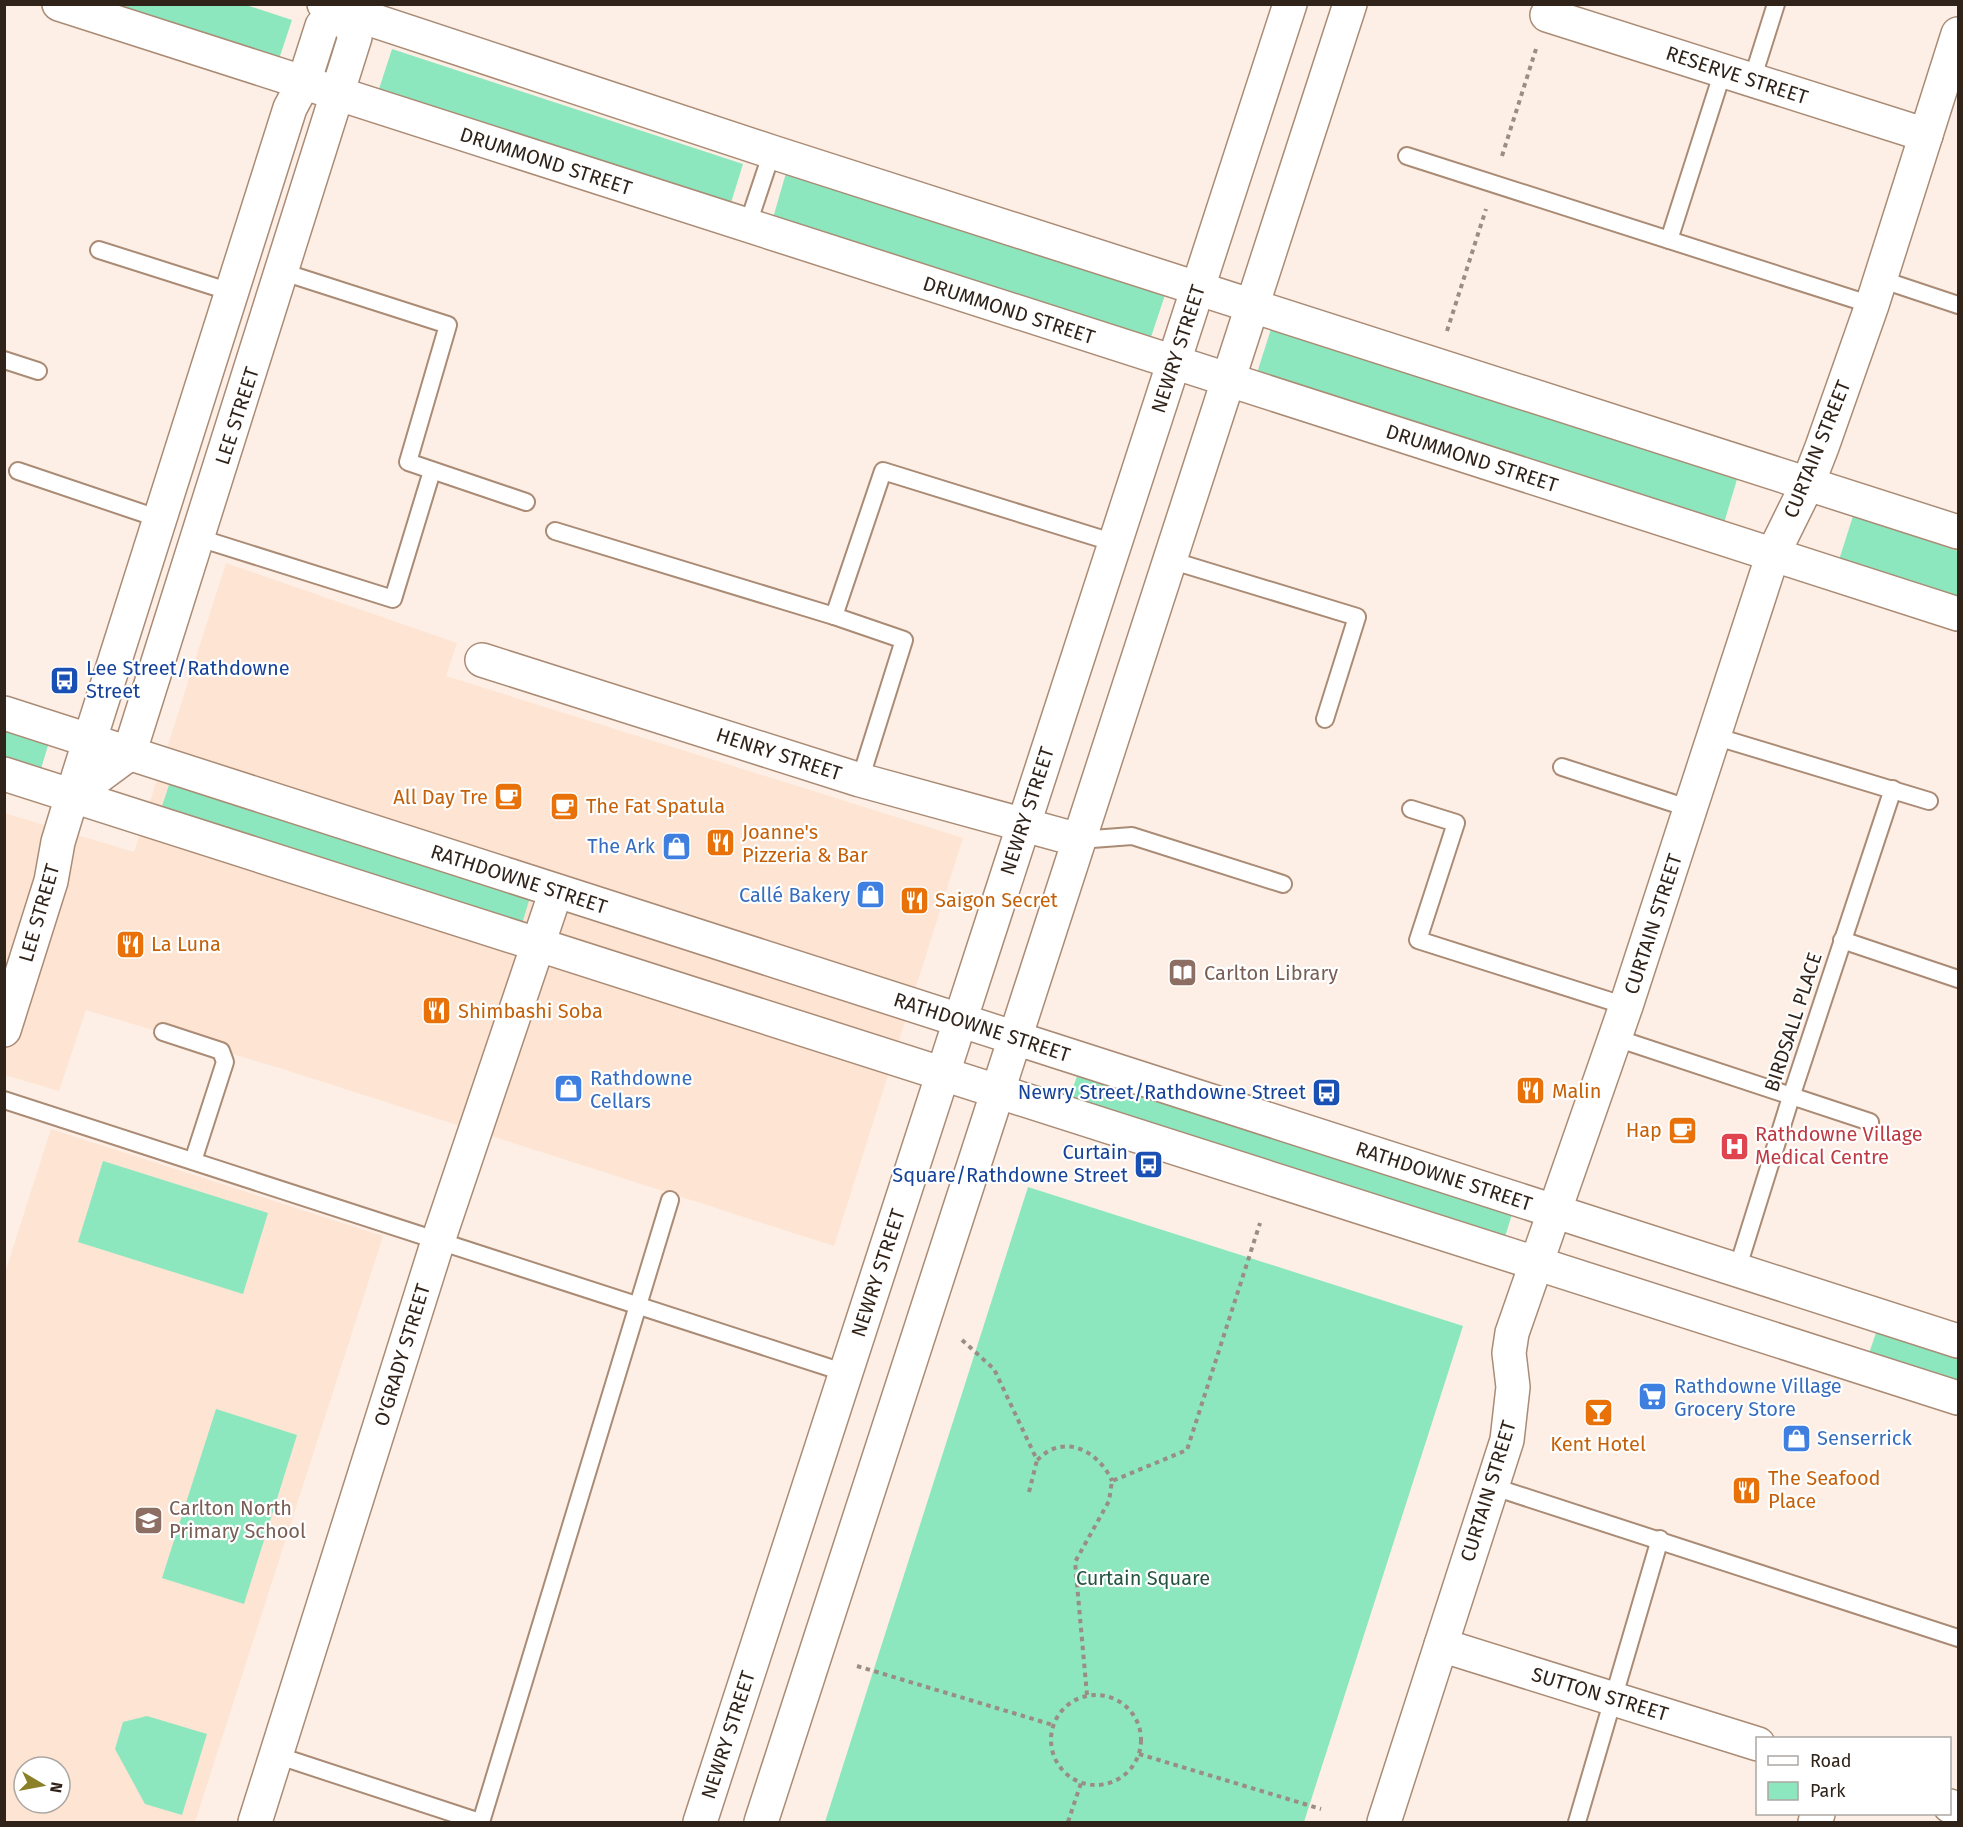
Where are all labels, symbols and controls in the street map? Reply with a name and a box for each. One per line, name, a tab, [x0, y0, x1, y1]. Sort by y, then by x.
street label: RESERVE STREET	[1663, 41, 1812, 109]
street label: DRUMMOND STREET	[457, 122, 636, 200]
street label: DRUMMOND STREET	[920, 271, 1099, 349]
street label: NEWRY STREET	[1146, 281, 1210, 416]
street label: LEE STREET	[210, 363, 264, 468]
street label: CURTAIN STREET	[1778, 376, 1856, 521]
street label: DRUMMOND STREET	[1383, 419, 1562, 497]
place label: Lee Street/Rathdowne Street	[86, 656, 290, 703]
bus stop icon: Lee Street/Rathdowne Street	[49, 664, 81, 696]
street label: HENRY STREET	[713, 722, 845, 786]
street label: NEWRY STREET	[995, 743, 1059, 878]
cafe icon: All Day Tre	[493, 781, 525, 813]
place label: All Day Tre	[393, 785, 488, 809]
cafe icon: The Fat Spatula	[549, 790, 581, 822]
place label: The Fat Spatula	[586, 794, 725, 818]
place label: Joanne's Pizzeria & Bar	[742, 820, 868, 867]
restaurant icon: Joanne's Pizzeria & Bar	[705, 827, 737, 859]
shop icon: The Ark	[660, 830, 692, 862]
place label: The Ark	[587, 834, 656, 858]
street label: RATHDOWNE STREET	[428, 839, 611, 919]
street label: CURTAIN STREET	[1619, 850, 1687, 997]
street label: LEE STREET	[14, 860, 65, 965]
shop icon: Callé Bakery	[855, 879, 887, 911]
place label: Callé Bakery	[739, 883, 850, 907]
restaurant icon: Saigon Secret	[898, 884, 930, 916]
place label: Saigon Secret	[935, 888, 1059, 912]
restaurant icon: La Luna	[114, 928, 146, 960]
place label: La Luna	[151, 932, 221, 956]
street label: BIRDSALL PLACE	[1759, 949, 1827, 1095]
library icon: Carlton Library	[1167, 957, 1199, 989]
place label: Carlton Library	[1204, 961, 1338, 985]
street label: RATHDOWNE STREET	[891, 987, 1074, 1067]
restaurant icon: Shimbashi Soba	[421, 995, 453, 1027]
place label: Shimbashi Soba	[458, 999, 603, 1023]
place label: Rathdowne Cellars	[590, 1066, 692, 1113]
shop icon: Rathdowne Cellars	[553, 1073, 585, 1105]
restaurant icon: Malin	[1515, 1075, 1547, 1107]
bus stop icon: Newry Street/Rathdowne Street	[1311, 1076, 1343, 1108]
place label: Malin	[1552, 1079, 1601, 1103]
place label: Newry Street/Rathdowne Street	[1018, 1080, 1307, 1104]
cafe icon: Hap	[1667, 1114, 1699, 1146]
place label: Hap	[1626, 1118, 1662, 1142]
place label: Rathdowne Village Medical Centre	[1755, 1122, 1923, 1169]
hospital icon: Rathdowne Village Medical Centre	[1718, 1130, 1750, 1162]
street label: RATHDOWNE STREET	[1353, 1136, 1536, 1216]
place label: Curtain Square/Rathdowne Street	[892, 1140, 1129, 1187]
bus stop icon: Curtain Square/Rathdowne Street	[1133, 1148, 1165, 1180]
street label: NEWRY STREET	[846, 1205, 910, 1340]
street label: O'GRADY STREET	[369, 1280, 435, 1429]
place label: Rathdowne Village Grocery Store	[1674, 1374, 1842, 1421]
supermarket icon: Rathdowne Village Grocery Store	[1637, 1381, 1669, 1413]
bar icon: Kent Hotel	[1582, 1397, 1614, 1429]
street label: CURTAIN STREET	[1455, 1417, 1521, 1564]
shop icon: Senserrick	[1780, 1422, 1812, 1454]
place label: Senserrick	[1817, 1426, 1912, 1450]
place label: Kent Hotel	[1550, 1432, 1646, 1456]
place label: The Seafood Place	[1768, 1466, 1881, 1513]
restaurant icon: The Seafood Place	[1731, 1474, 1763, 1506]
place label: Carlton North Primary School	[169, 1496, 306, 1543]
school or university icon: Carlton North Primary School	[132, 1504, 164, 1536]
park label: Curtain Square	[1076, 1566, 1210, 1590]
street label: SUTTON STREET	[1529, 1662, 1672, 1726]
street label: NEWRY STREET	[696, 1667, 760, 1802]
legend	[1756, 1737, 1951, 1815]
text: Road	[1810, 1750, 1852, 1772]
north arrow	[12, 1755, 72, 1815]
text: Park	[1810, 1780, 1846, 1802]
text: N	[46, 1781, 67, 1794]

